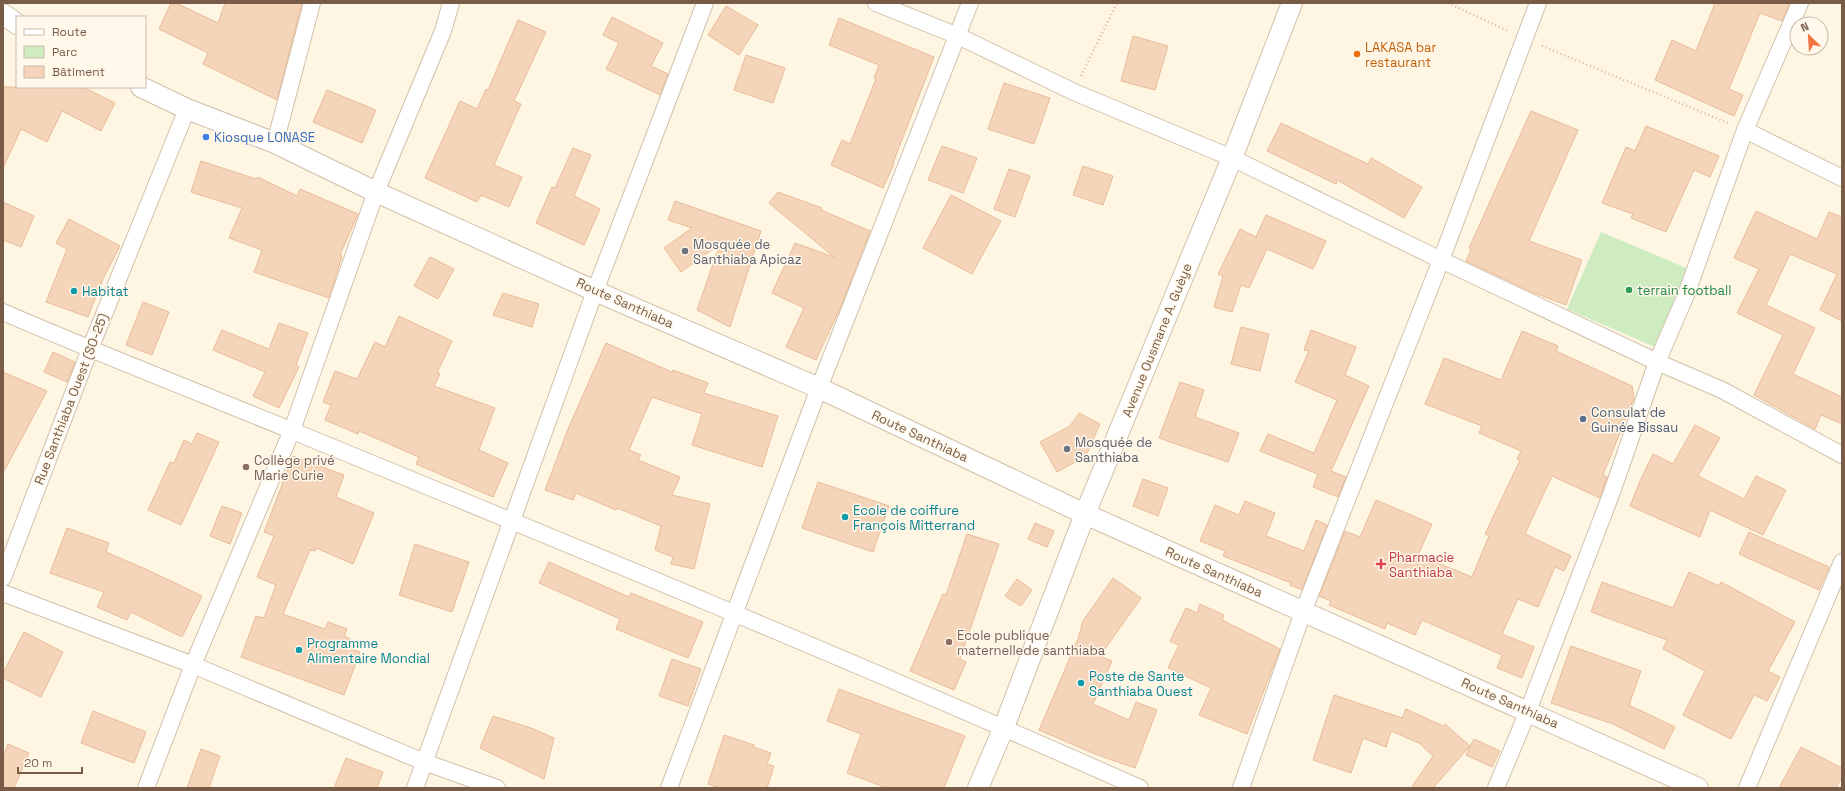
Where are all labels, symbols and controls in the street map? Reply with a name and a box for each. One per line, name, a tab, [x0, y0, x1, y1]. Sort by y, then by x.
legend	[16, 16, 146, 88]
north arrow	[1789, 16, 1829, 56]
text: N	[1798, 19, 1811, 35]
text: Route	[52, 24, 87, 40]
place label: LAKASA bar restaurant	[1365, 39, 1437, 71]
text: Parc	[52, 44, 77, 60]
marker: LAKASA bar restaurant	[1352, 49, 1362, 59]
text: Bâtiment	[52, 64, 105, 80]
place label: Kiosque LONASE	[214, 129, 315, 146]
marker: Kiosque LONASE	[201, 132, 211, 142]
place label: Mosquée de Santhiaba Apicaz	[693, 236, 802, 268]
marker: Mosquée de Santhiaba Apicaz	[680, 246, 690, 256]
street label: Avenue Ousmane A. Guèye	[1118, 261, 1196, 419]
street label: Route Santhiaba	[574, 274, 677, 332]
place label: terrain football	[1637, 282, 1731, 299]
place label: Habitat	[82, 283, 129, 300]
marker: terrain football	[1624, 285, 1634, 295]
marker: Habitat	[69, 286, 79, 296]
street label: Rue Santhiaba Ouest (SO-25)	[30, 311, 112, 487]
place label: Consulat de Guinée Bissau	[1591, 404, 1678, 436]
street label: Route Santhiaba	[869, 406, 971, 466]
marker: Consulat de Guinée Bissau	[1578, 414, 1588, 424]
place label: Mosquée de Santhiaba	[1075, 434, 1152, 466]
marker: Mosquée de Santhiaba	[1062, 444, 1072, 454]
place label: Collège privé Marie Curie	[254, 452, 335, 484]
marker: Collège privé Marie Curie	[241, 462, 251, 472]
place label: Ecole de coiffure François Mitterrand	[853, 502, 975, 534]
marker: Ecole de coiffure François Mitterrand	[840, 512, 850, 522]
street label: Route Santhiaba	[1163, 543, 1266, 601]
place label: Pharmacie Santhiaba	[1389, 549, 1454, 581]
marker: Pharmacie Santhiaba	[1376, 559, 1386, 569]
place label: Ecole publique maternellede santhiaba	[957, 627, 1106, 659]
place label: Programme Alimentaire Mondial	[307, 635, 430, 667]
marker: Ecole publique maternellede santhiaba	[944, 637, 954, 647]
marker: Programme Alimentaire Mondial	[294, 645, 304, 655]
place label: Poste de Sante Santhiaba Ouest	[1089, 668, 1193, 700]
street label: Route Santhiaba	[1459, 674, 1562, 732]
marker: Poste de Sante Santhiaba Ouest	[1076, 678, 1086, 688]
scale bar	[18, 749, 82, 775]
text: 20 m	[24, 755, 52, 771]

